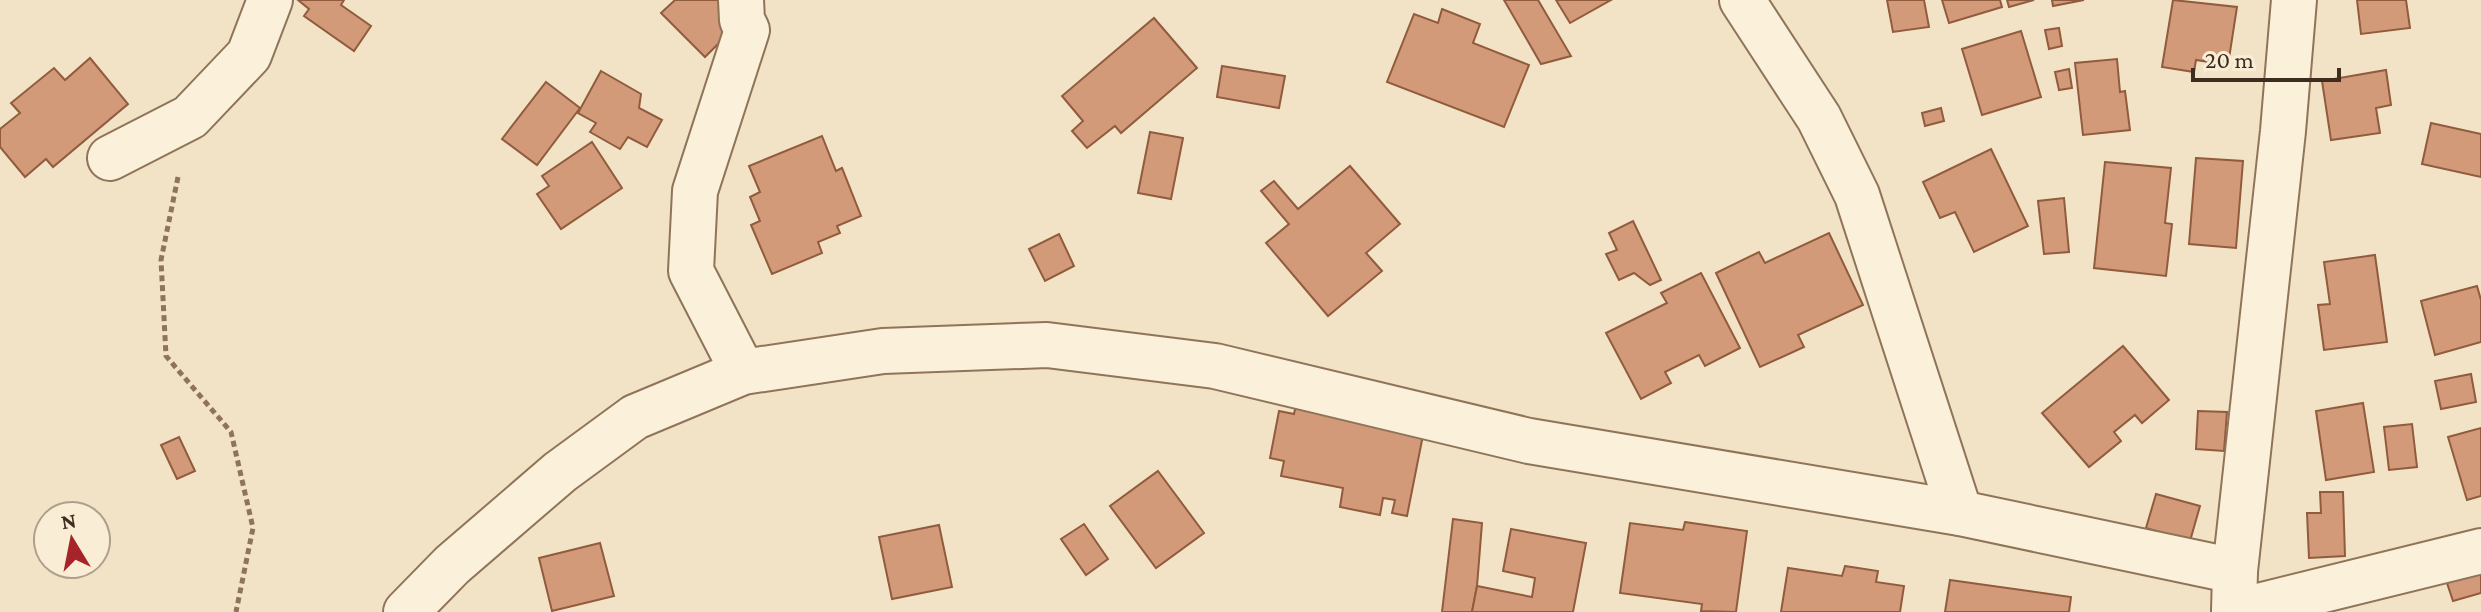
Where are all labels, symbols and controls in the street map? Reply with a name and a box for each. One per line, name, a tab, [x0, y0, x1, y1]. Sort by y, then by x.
scale bar	[2193, 32, 2339, 82]
text: 20 m	[2205, 46, 2254, 73]
north arrow	[32, 500, 112, 580]
text: N	[59, 507, 78, 534]

